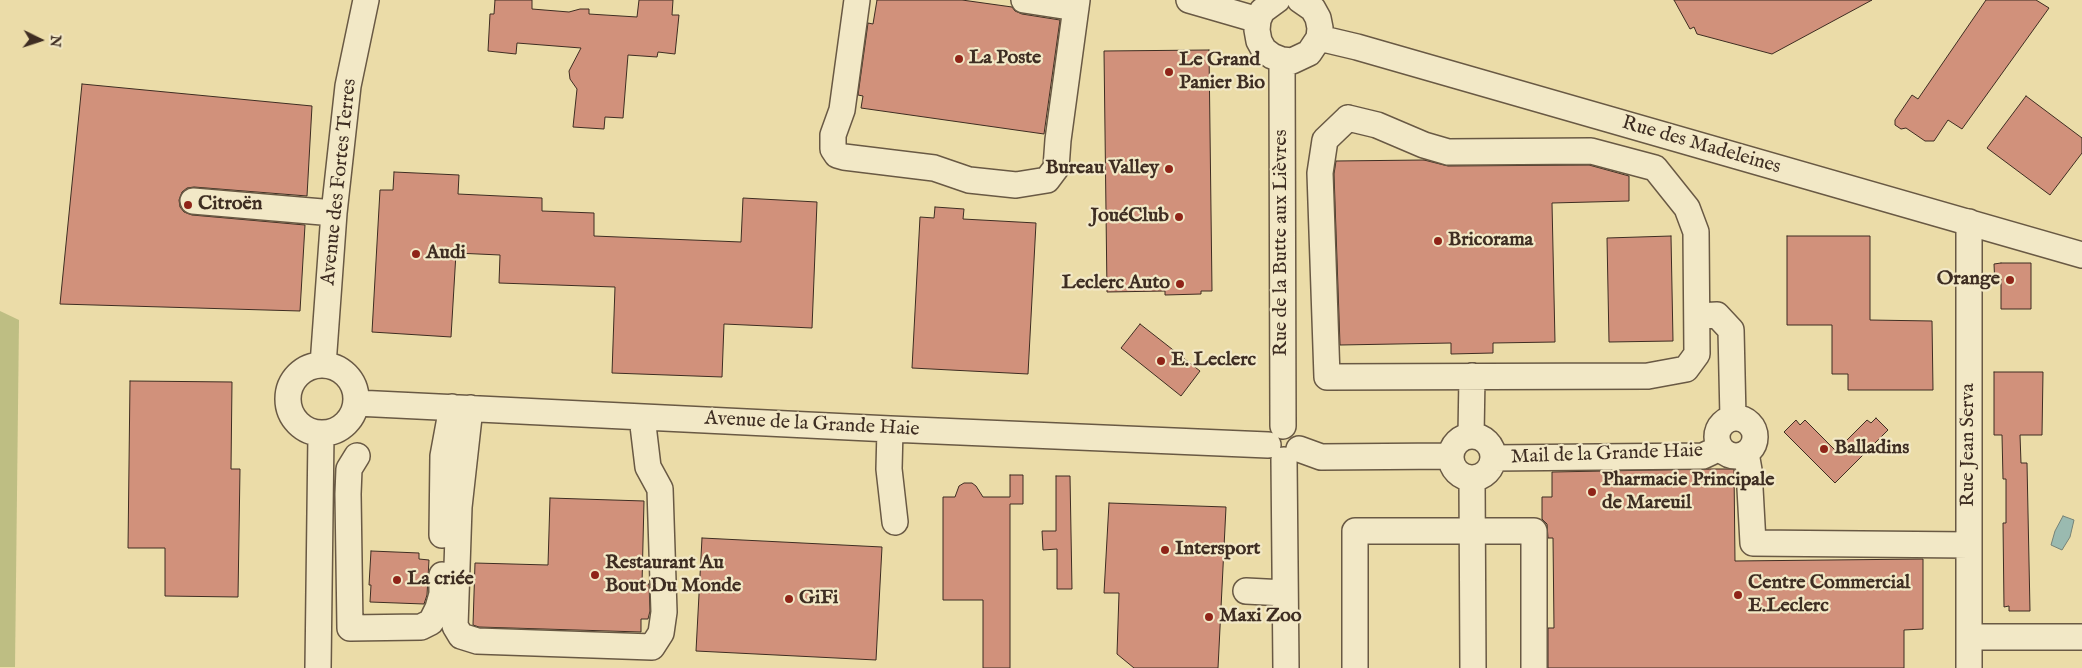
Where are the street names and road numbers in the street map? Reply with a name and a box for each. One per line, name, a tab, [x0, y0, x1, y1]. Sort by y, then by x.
street label: Avenue des Fortes Terres	[317, 77, 363, 287]
street label: Rue des Madeleines	[1619, 112, 1783, 180]
street label: Rue de la Butte aux Lièvres	[1270, 130, 1294, 356]
street label: Rue Jean Serva	[1957, 383, 1981, 507]
street label: Avenue de la Grande Haie	[704, 407, 920, 443]
street label: Mail de la Grande Haie	[1510, 440, 1704, 470]

